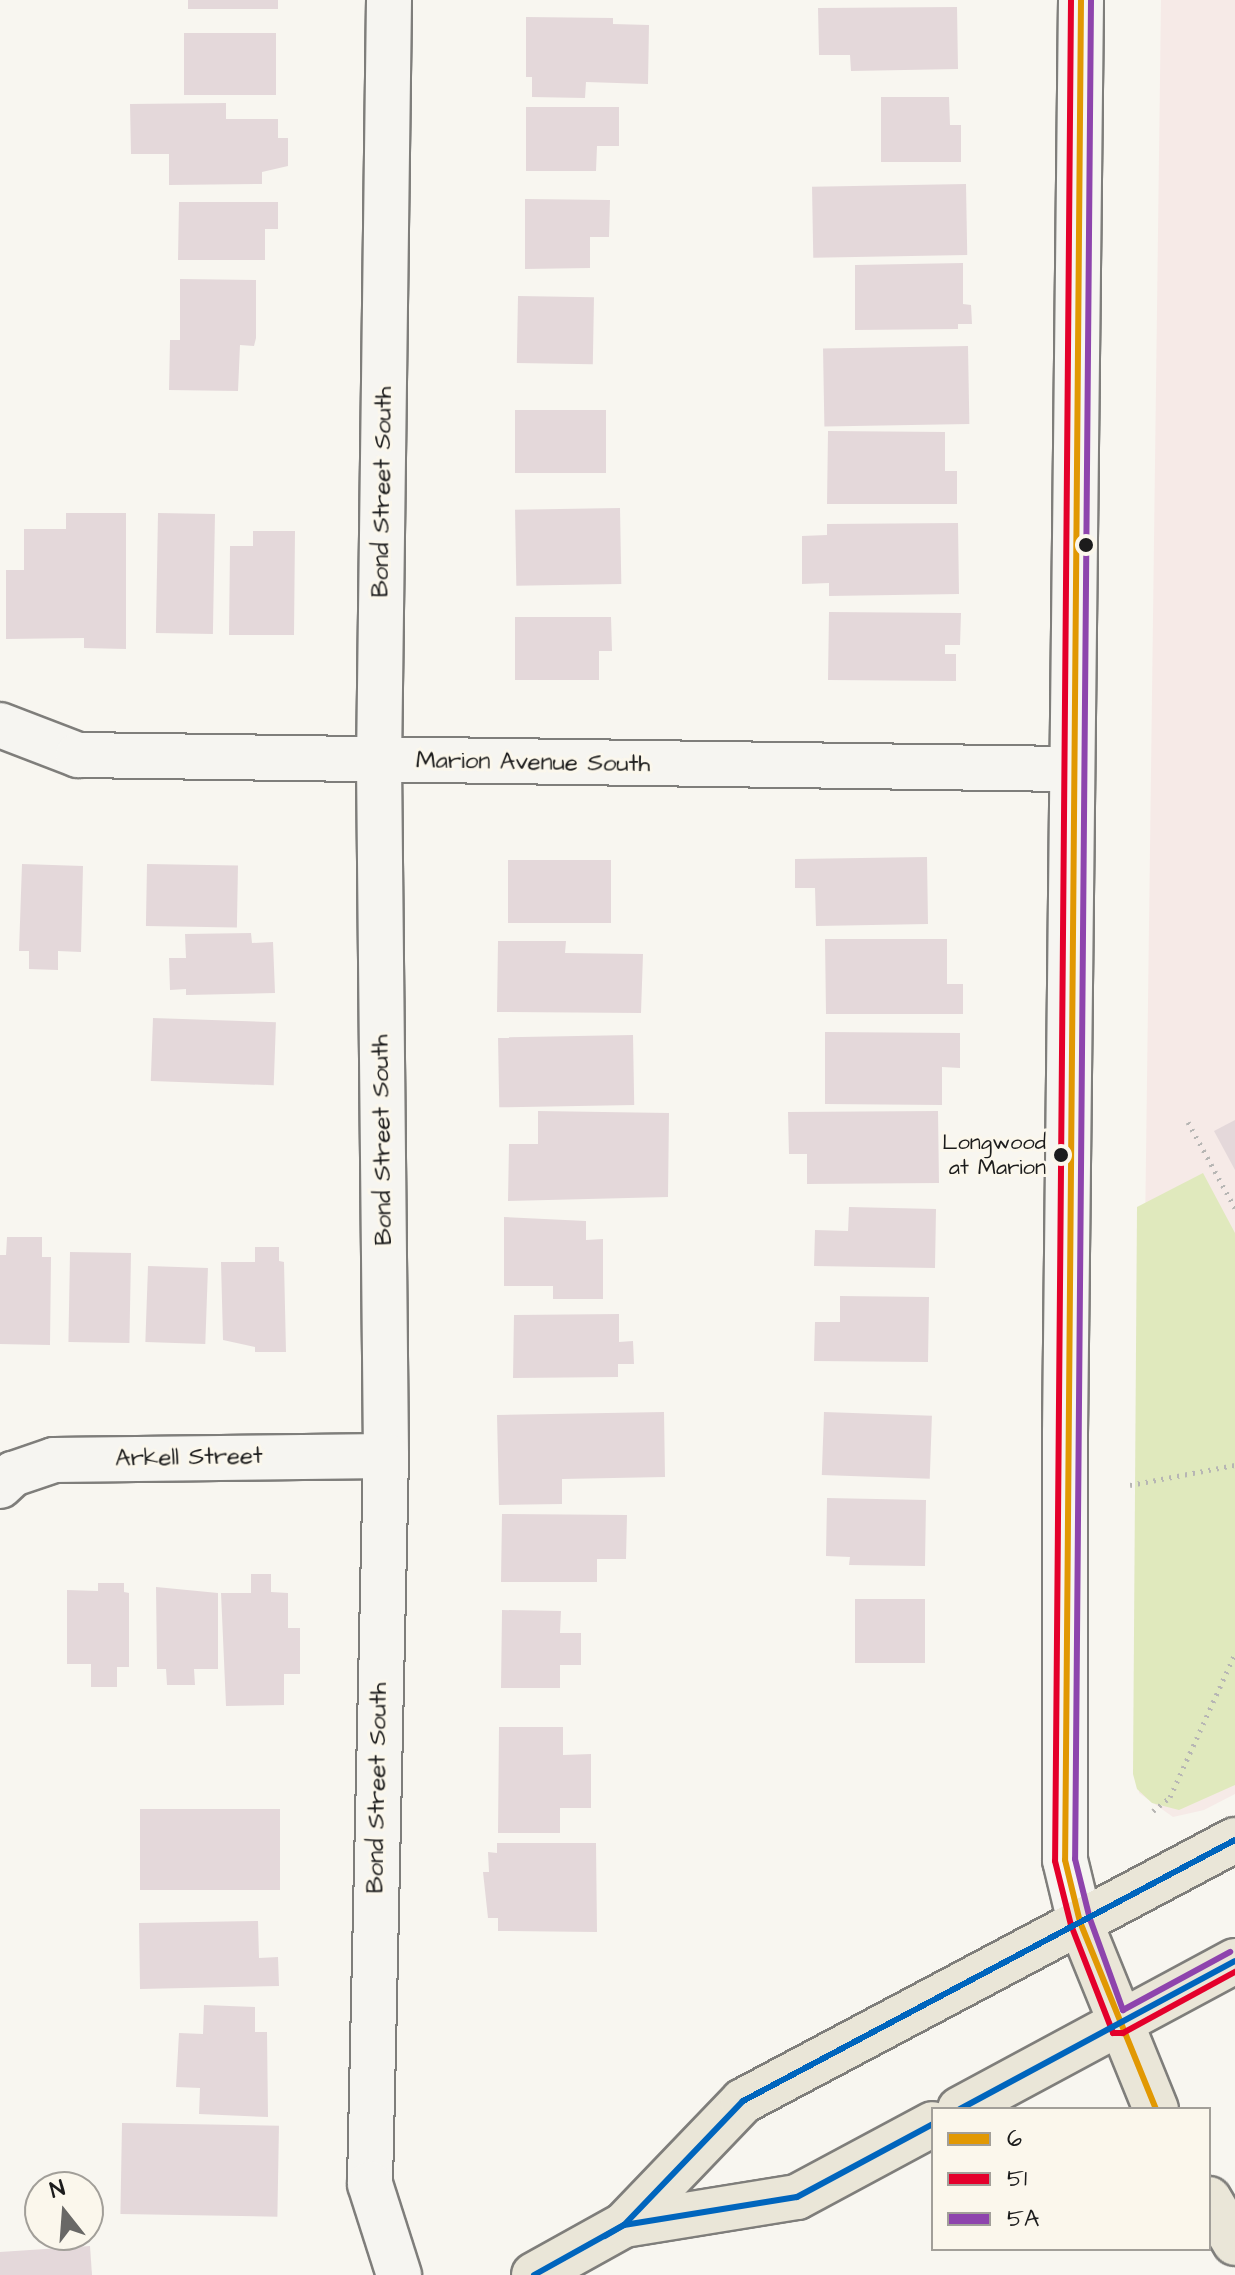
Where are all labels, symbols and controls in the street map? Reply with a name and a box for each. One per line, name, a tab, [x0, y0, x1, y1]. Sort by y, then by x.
street label: Bond Street South	[367, 386, 399, 598]
unlabelled marker	[1078, 537, 1094, 553]
street label: Marion Avenue South	[416, 747, 650, 779]
street label: Bond Street South	[367, 1034, 399, 1246]
place label: Longwood at Marion	[942, 1129, 1046, 1180]
marker: Longwood at Marion	[1053, 1147, 1069, 1163]
street label: Arkell Street	[115, 1442, 263, 1474]
street label: Bond Street South	[362, 1682, 394, 1894]
legend	[931, 2107, 1211, 2251]
text: 6	[1007, 2122, 1022, 2156]
text: 51	[1007, 2162, 1027, 2196]
north arrow	[24, 2171, 104, 2251]
text: N	[46, 2173, 69, 2206]
text: 5A	[1007, 2202, 1039, 2236]

